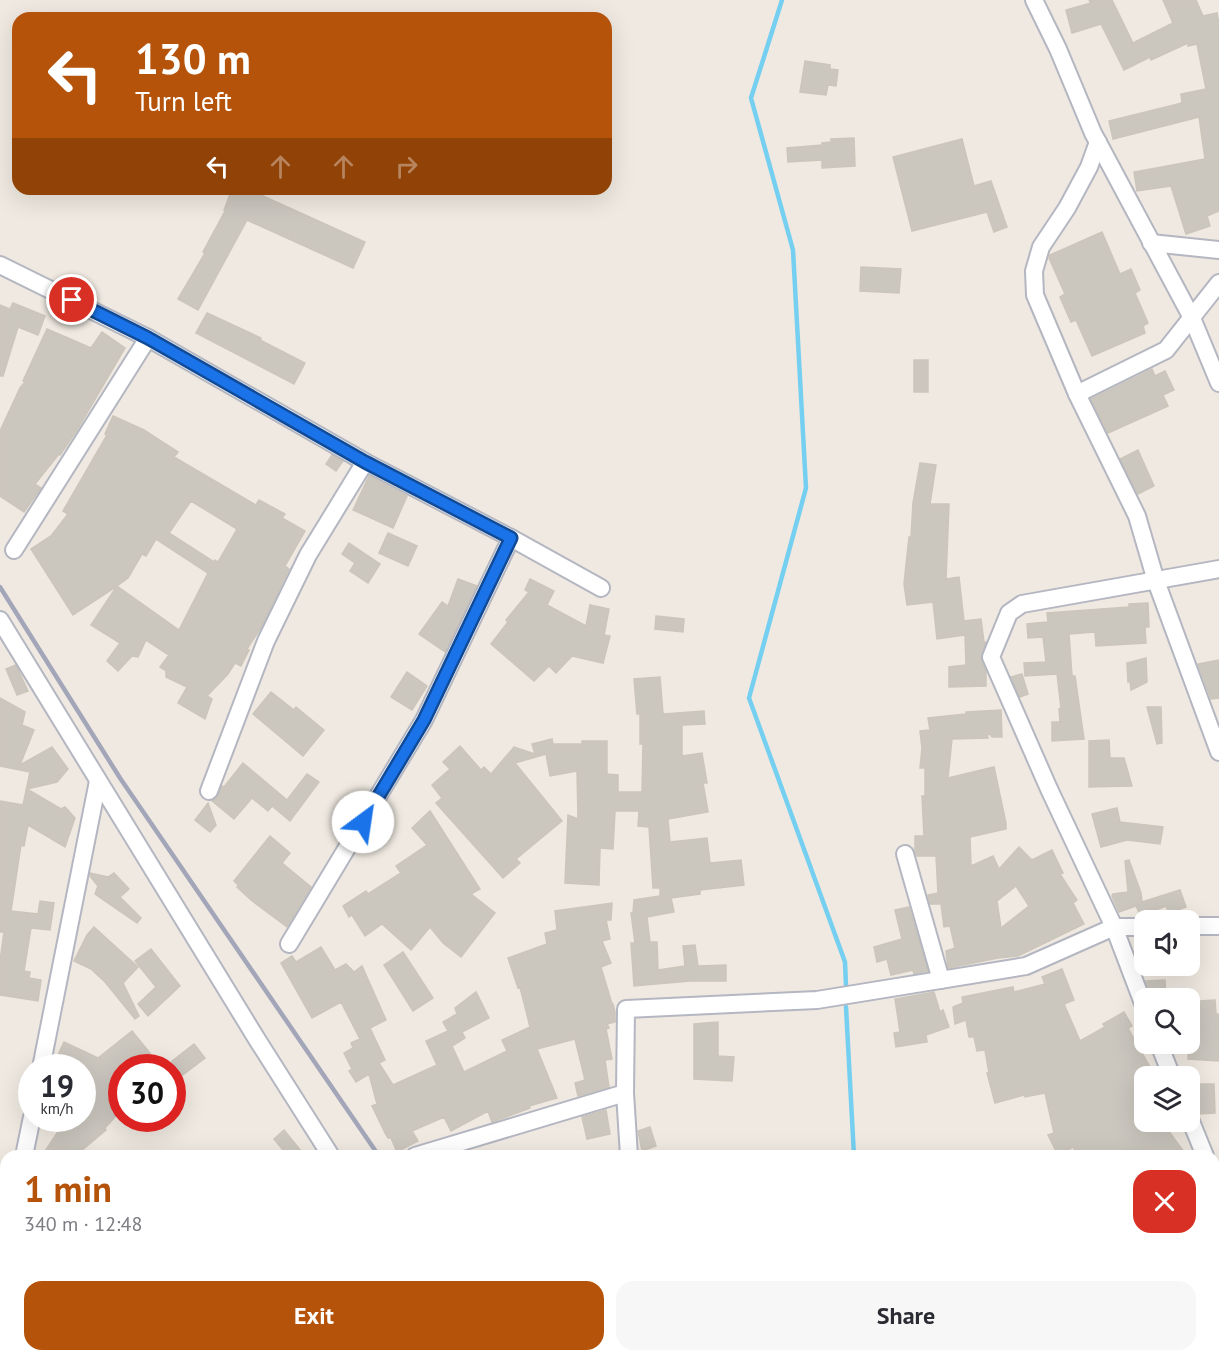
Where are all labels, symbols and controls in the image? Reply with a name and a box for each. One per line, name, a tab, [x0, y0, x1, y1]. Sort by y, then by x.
text: 130 m	[135, 31, 251, 86]
icon: left	[36, 36, 114, 114]
text: Turn left	[135, 84, 232, 118]
icon: left	[201, 150, 234, 183]
icon: ahead	[264, 150, 297, 183]
icon: ahead	[327, 150, 360, 183]
icon: right	[390, 150, 423, 183]
pin	[46, 274, 97, 325]
icon: arrive	[55, 283, 88, 316]
position arrow	[331, 790, 395, 854]
map controls	[1134, 910, 1200, 1132]
button: sound	[1134, 910, 1200, 976]
button: search	[1134, 988, 1200, 1054]
speed limit sign: 30	[108, 1054, 186, 1132]
text: 19	[40, 1066, 74, 1105]
button: layers	[1134, 1066, 1200, 1132]
text: km/h	[41, 1099, 73, 1118]
text: 1 min	[24, 1165, 112, 1212]
button: close	[1133, 1170, 1196, 1233]
text: 340 m · 12:48	[24, 1211, 142, 1237]
button: Exit	[24, 1281, 604, 1350]
button: Share	[616, 1281, 1196, 1350]

